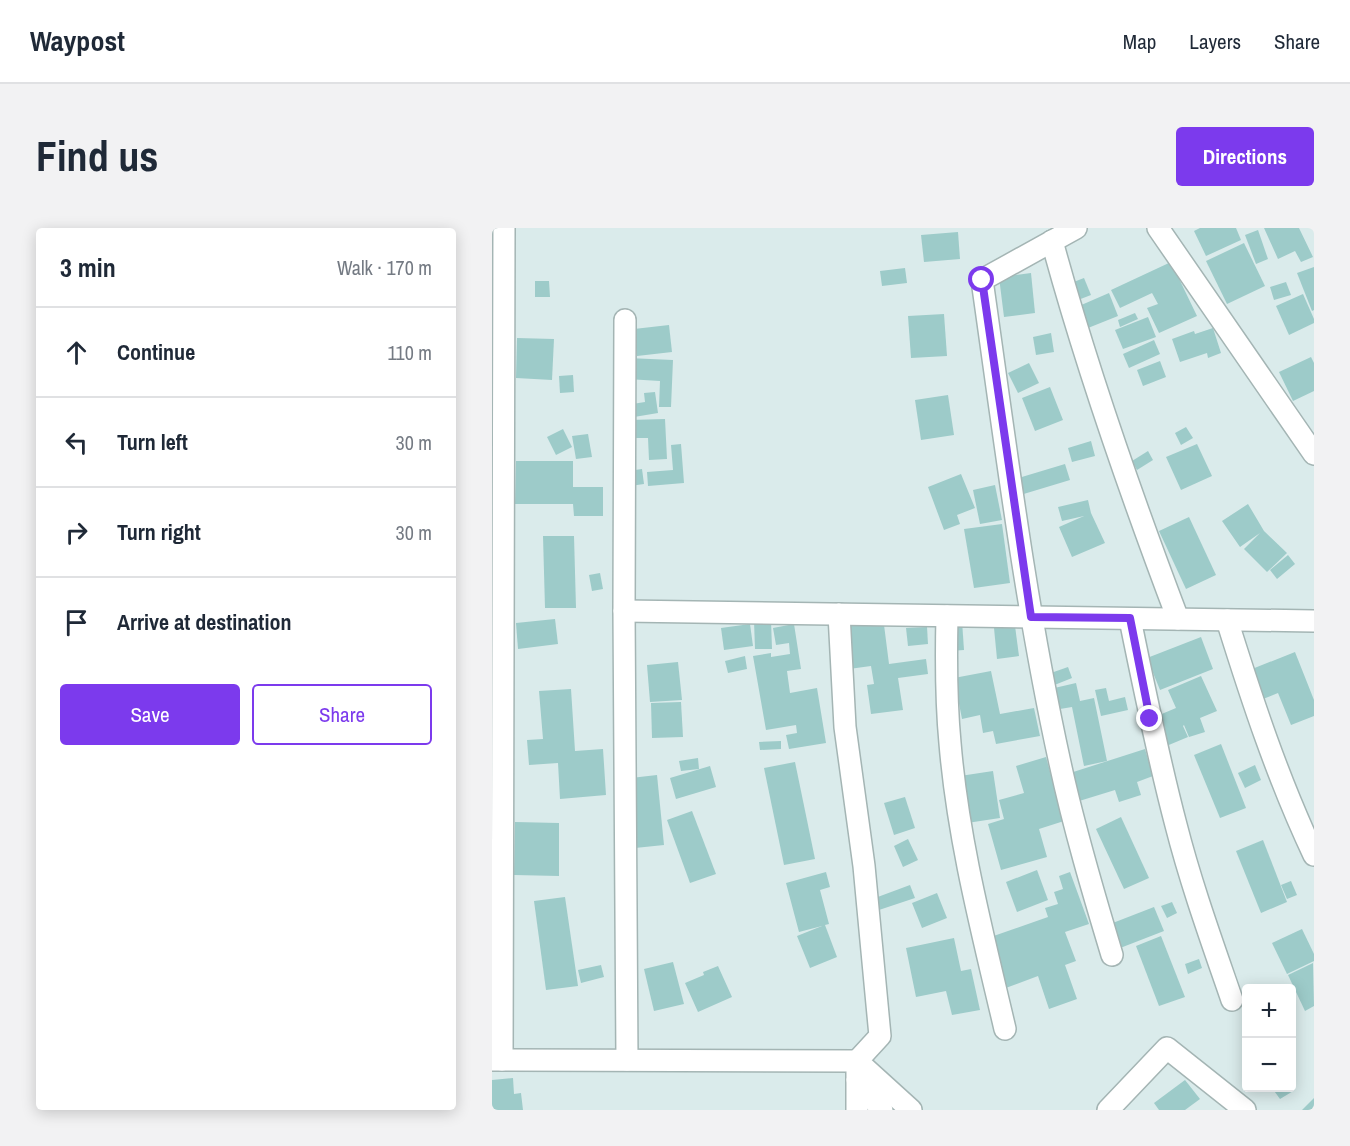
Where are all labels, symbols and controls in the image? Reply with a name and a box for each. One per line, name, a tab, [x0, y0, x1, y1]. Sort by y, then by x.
text: Waypost	[30, 22, 125, 60]
text: Map	[1123, 27, 1156, 56]
text: Layers	[1189, 27, 1241, 56]
text: Share	[1274, 27, 1320, 56]
button: Directions	[1176, 127, 1314, 186]
text: Find us	[36, 128, 158, 184]
text: 3 min	[60, 250, 116, 285]
text: Walk · 170 m	[337, 254, 432, 281]
route start	[968, 266, 994, 292]
icon: ahead	[60, 336, 93, 369]
text: Continue	[117, 337, 195, 367]
text: 110 m	[388, 339, 432, 366]
icon: left	[60, 426, 93, 459]
text: Turn left	[117, 427, 188, 457]
text: 30 m	[396, 429, 432, 456]
icon: right	[60, 516, 93, 549]
text: Turn right	[117, 517, 201, 547]
text: 30 m	[396, 519, 432, 546]
icon: arrive	[60, 606, 93, 639]
text: Arrive at destination	[117, 607, 291, 637]
button: Save	[60, 684, 240, 745]
button: Share	[252, 684, 432, 745]
route end	[1136, 705, 1162, 731]
map controls	[1242, 984, 1296, 1092]
button: +	[1242, 984, 1296, 1038]
button: −	[1242, 1038, 1296, 1092]

